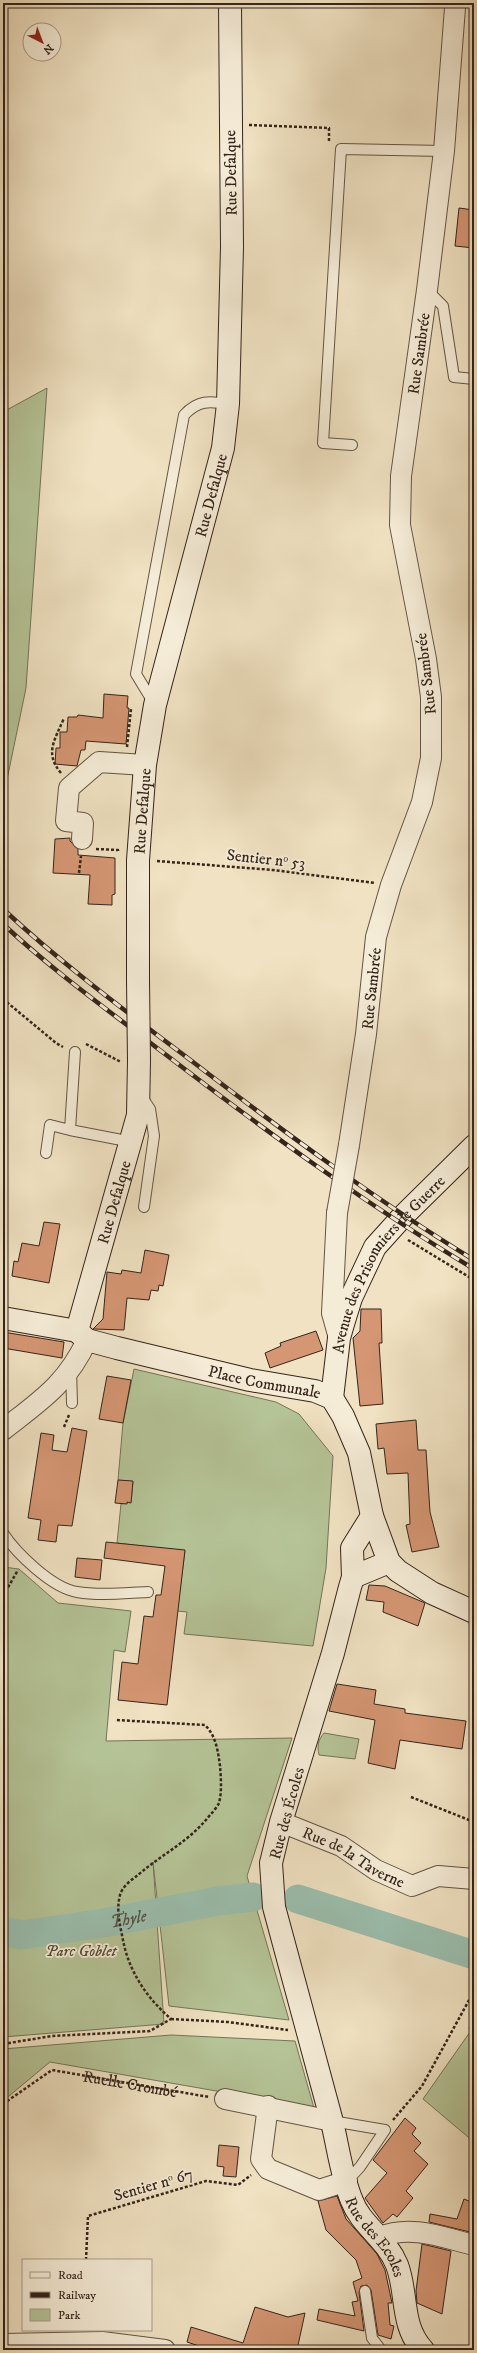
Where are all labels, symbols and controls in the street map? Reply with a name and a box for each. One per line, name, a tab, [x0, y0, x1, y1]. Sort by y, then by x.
north arrow	[22, 22, 62, 62]
text: N	[40, 40, 56, 57]
street label: Rue Defalque	[220, 130, 242, 216]
street label: Rue Sambrée	[404, 311, 435, 396]
street label: Rue Defalque	[191, 451, 232, 540]
street label: Rue Sambrée	[411, 631, 441, 716]
street label: Rue Defalque	[129, 767, 156, 855]
street label: Sentier nᵒ 53	[226, 845, 306, 873]
street label: Rue Sambrée	[358, 946, 386, 1031]
street label: Rue Defalque	[93, 1158, 136, 1246]
street label: Avenue des Prisonniers de Guerre	[328, 1171, 450, 1354]
street label: Place Communale	[206, 1361, 324, 1404]
street label: Rue des Écoles	[265, 1765, 309, 1861]
street label: Rue de la Taverne	[299, 1823, 408, 1893]
water label: Thyle	[108, 1905, 150, 1934]
park label: Parc Goblet	[46, 1941, 118, 1961]
street label: Ruelle Crombé	[82, 2067, 179, 2102]
street label: Sentier nᵒ 67	[111, 2164, 195, 2206]
street label: Rue des Ecoles	[340, 2194, 409, 2279]
legend	[22, 2259, 152, 2331]
text: Road	[58, 2268, 83, 2283]
text: Railway	[58, 2288, 96, 2303]
text: Park	[58, 2308, 80, 2323]

